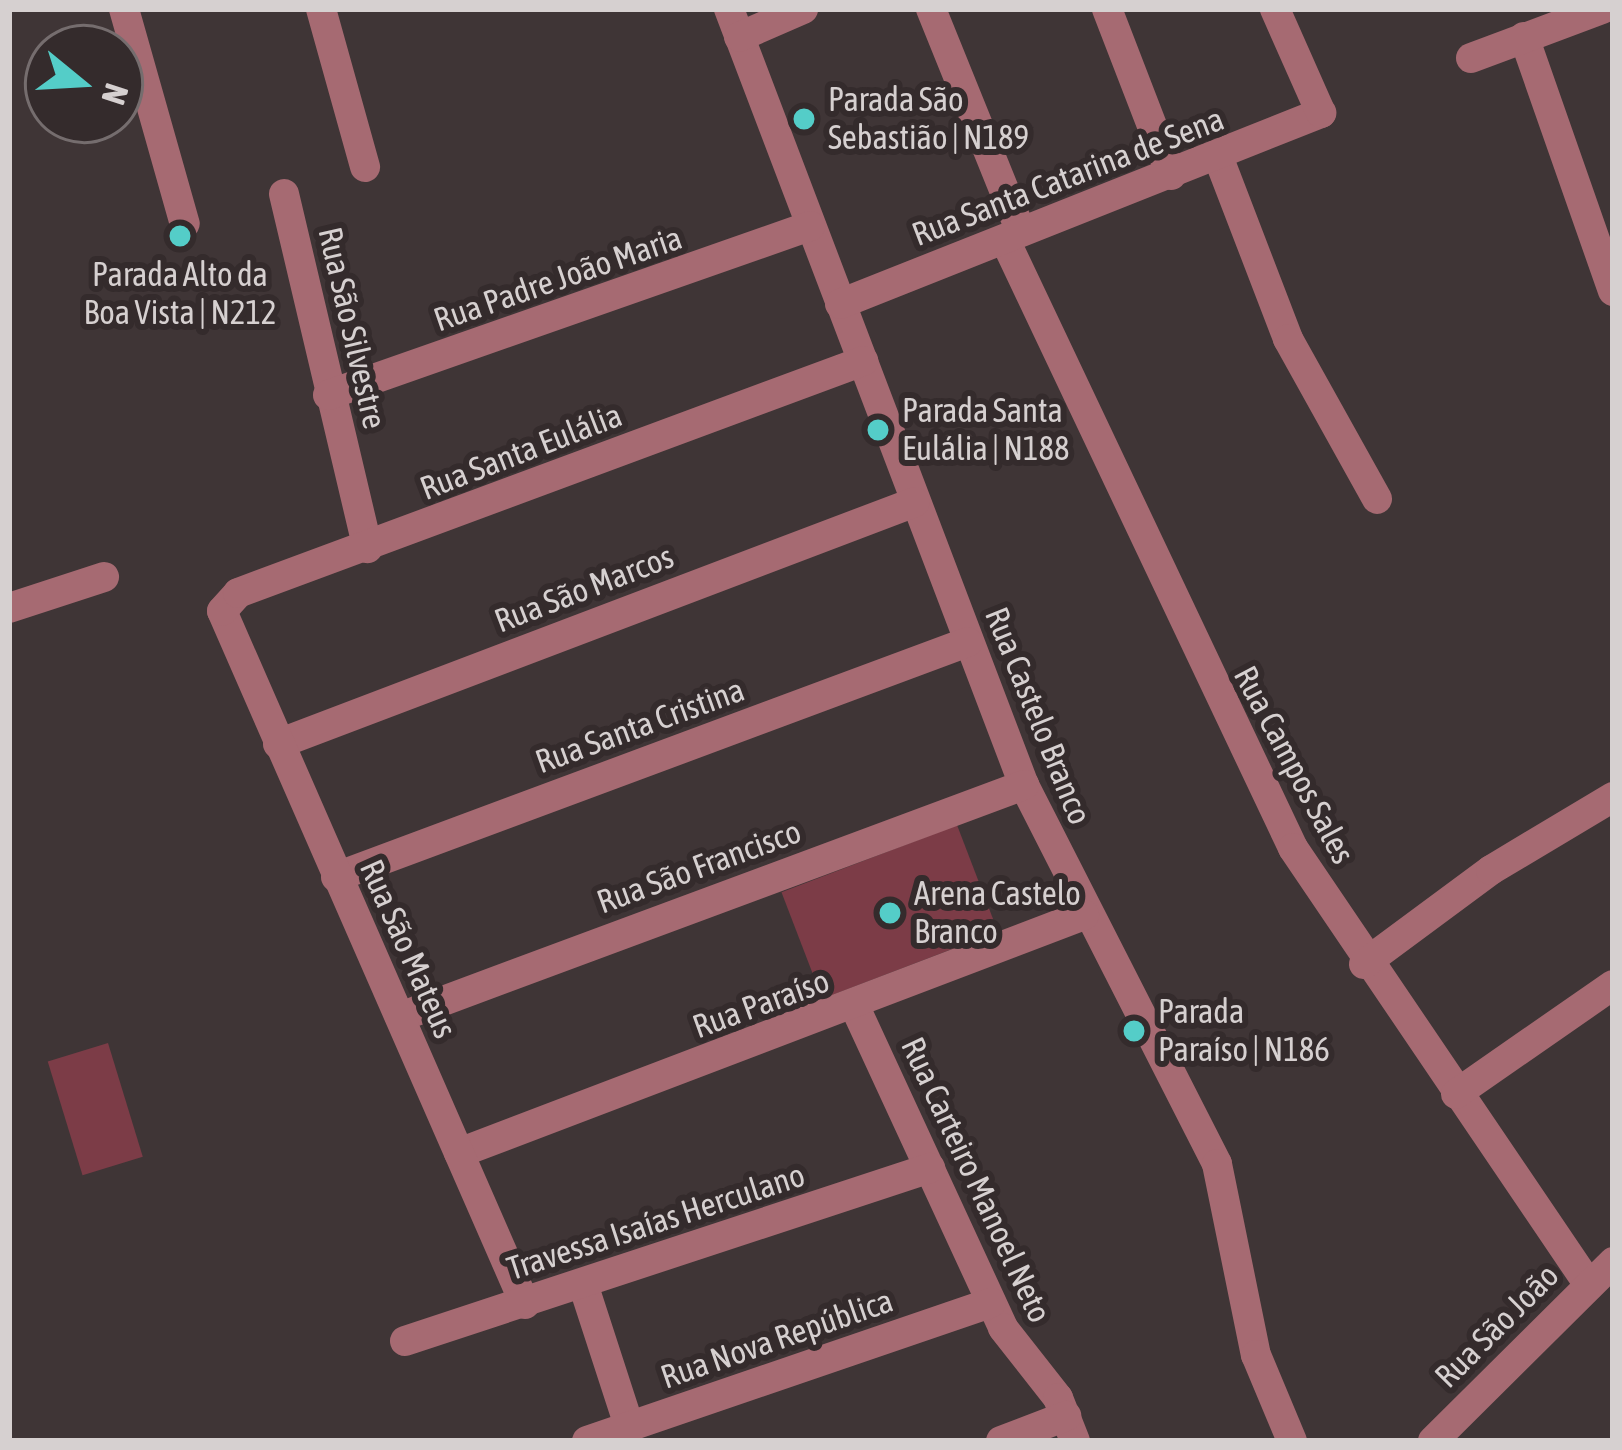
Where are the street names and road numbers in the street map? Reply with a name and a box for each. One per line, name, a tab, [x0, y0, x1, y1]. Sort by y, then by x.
street label: Rua Santa Catarina de Sena	[907, 99, 1229, 255]
street label: Rua Padre João Maria	[429, 218, 687, 340]
street label: Rua São Silvestre	[310, 223, 394, 433]
street label: Rua Santa Eulália	[415, 395, 627, 509]
street label: Rua São Marcos	[489, 537, 679, 641]
street label: Rua Castelo Branco	[976, 602, 1100, 830]
street label: Rua Campos Sales	[1225, 660, 1363, 870]
street label: Rua Santa Cristina	[530, 670, 750, 782]
street label: Rua São Francisco	[592, 812, 806, 922]
street label: Rua São Mateus	[351, 854, 465, 1044]
street label: Rua Paraíso	[687, 961, 835, 1047]
street label: Rua Carteiro Manoel Neto	[893, 1031, 1059, 1329]
street label: Travessa Isaías Herculano	[502, 1155, 810, 1289]
street label: Rua São João	[1427, 1256, 1567, 1396]
street label: Rua Nova República	[656, 1281, 898, 1397]

